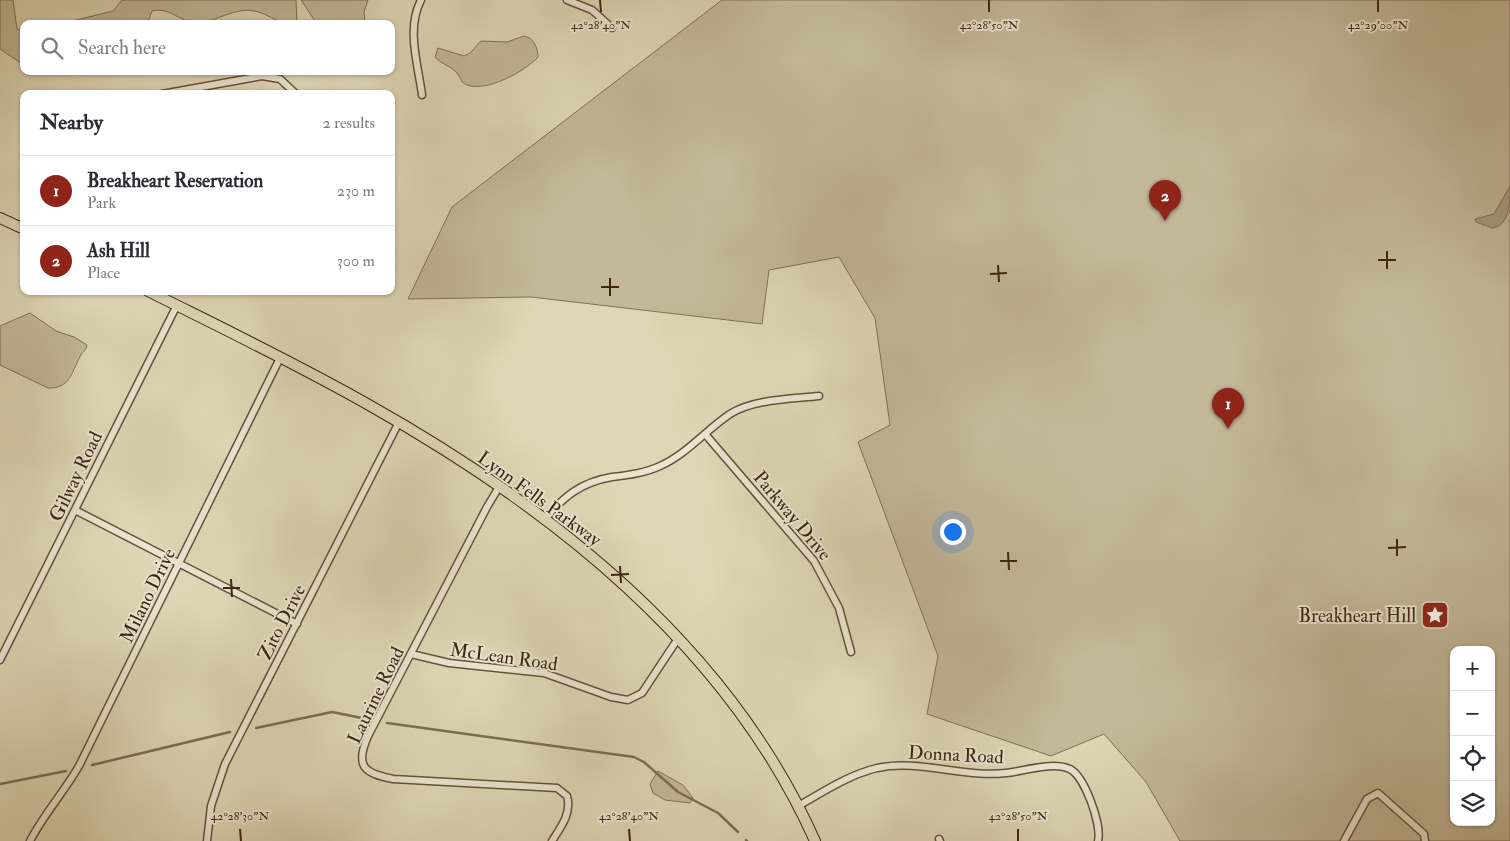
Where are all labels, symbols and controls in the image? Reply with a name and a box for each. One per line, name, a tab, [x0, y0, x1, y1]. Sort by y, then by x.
text: 42°28'40"N	[571, 18, 631, 33]
text: 42°28'50"N	[960, 18, 1019, 33]
text: 42°29'00"N	[1348, 18, 1408, 33]
search box	[20, 20, 395, 75]
icon: search	[38, 34, 66, 62]
text: Search here	[78, 36, 166, 60]
text: Nearby	[40, 109, 103, 136]
text: 2 results	[322, 113, 375, 133]
text: Breakheart Reservation	[87, 169, 263, 193]
pin: 2	[1149, 180, 1181, 221]
text: 1	[53, 181, 59, 201]
text: 230 m	[337, 181, 375, 201]
text: Park	[87, 193, 116, 213]
text: Ash Hill	[87, 239, 150, 263]
text: 2	[52, 251, 60, 271]
text: 300 m	[337, 251, 375, 271]
text: Place	[87, 263, 120, 283]
pin: 1	[1212, 388, 1244, 429]
street label: Gilway Road	[44, 427, 108, 525]
street label: Lynn Fells Parkway	[473, 446, 607, 552]
street label: Parkway Drive	[748, 466, 837, 565]
your location	[940, 519, 966, 545]
street label: Milano Drive	[115, 544, 181, 647]
street label: Zito Drive	[253, 580, 311, 664]
place icon: Breakheart Hill	[1420, 600, 1450, 630]
place label: Breakheart Hill	[1299, 604, 1416, 628]
street label: McLean Road	[448, 638, 560, 677]
street label: Laurine Road	[342, 642, 410, 748]
map controls	[1450, 646, 1495, 826]
button: +	[1450, 646, 1495, 691]
button: −	[1450, 691, 1495, 736]
button: locate	[1450, 736, 1495, 781]
street label: Donna Road	[908, 741, 1005, 770]
button: layers	[1450, 781, 1495, 826]
text: 42°28'30"N	[211, 809, 269, 824]
text: 42°28'40"N	[599, 809, 659, 824]
text: 42°28'50"N	[989, 809, 1048, 824]

